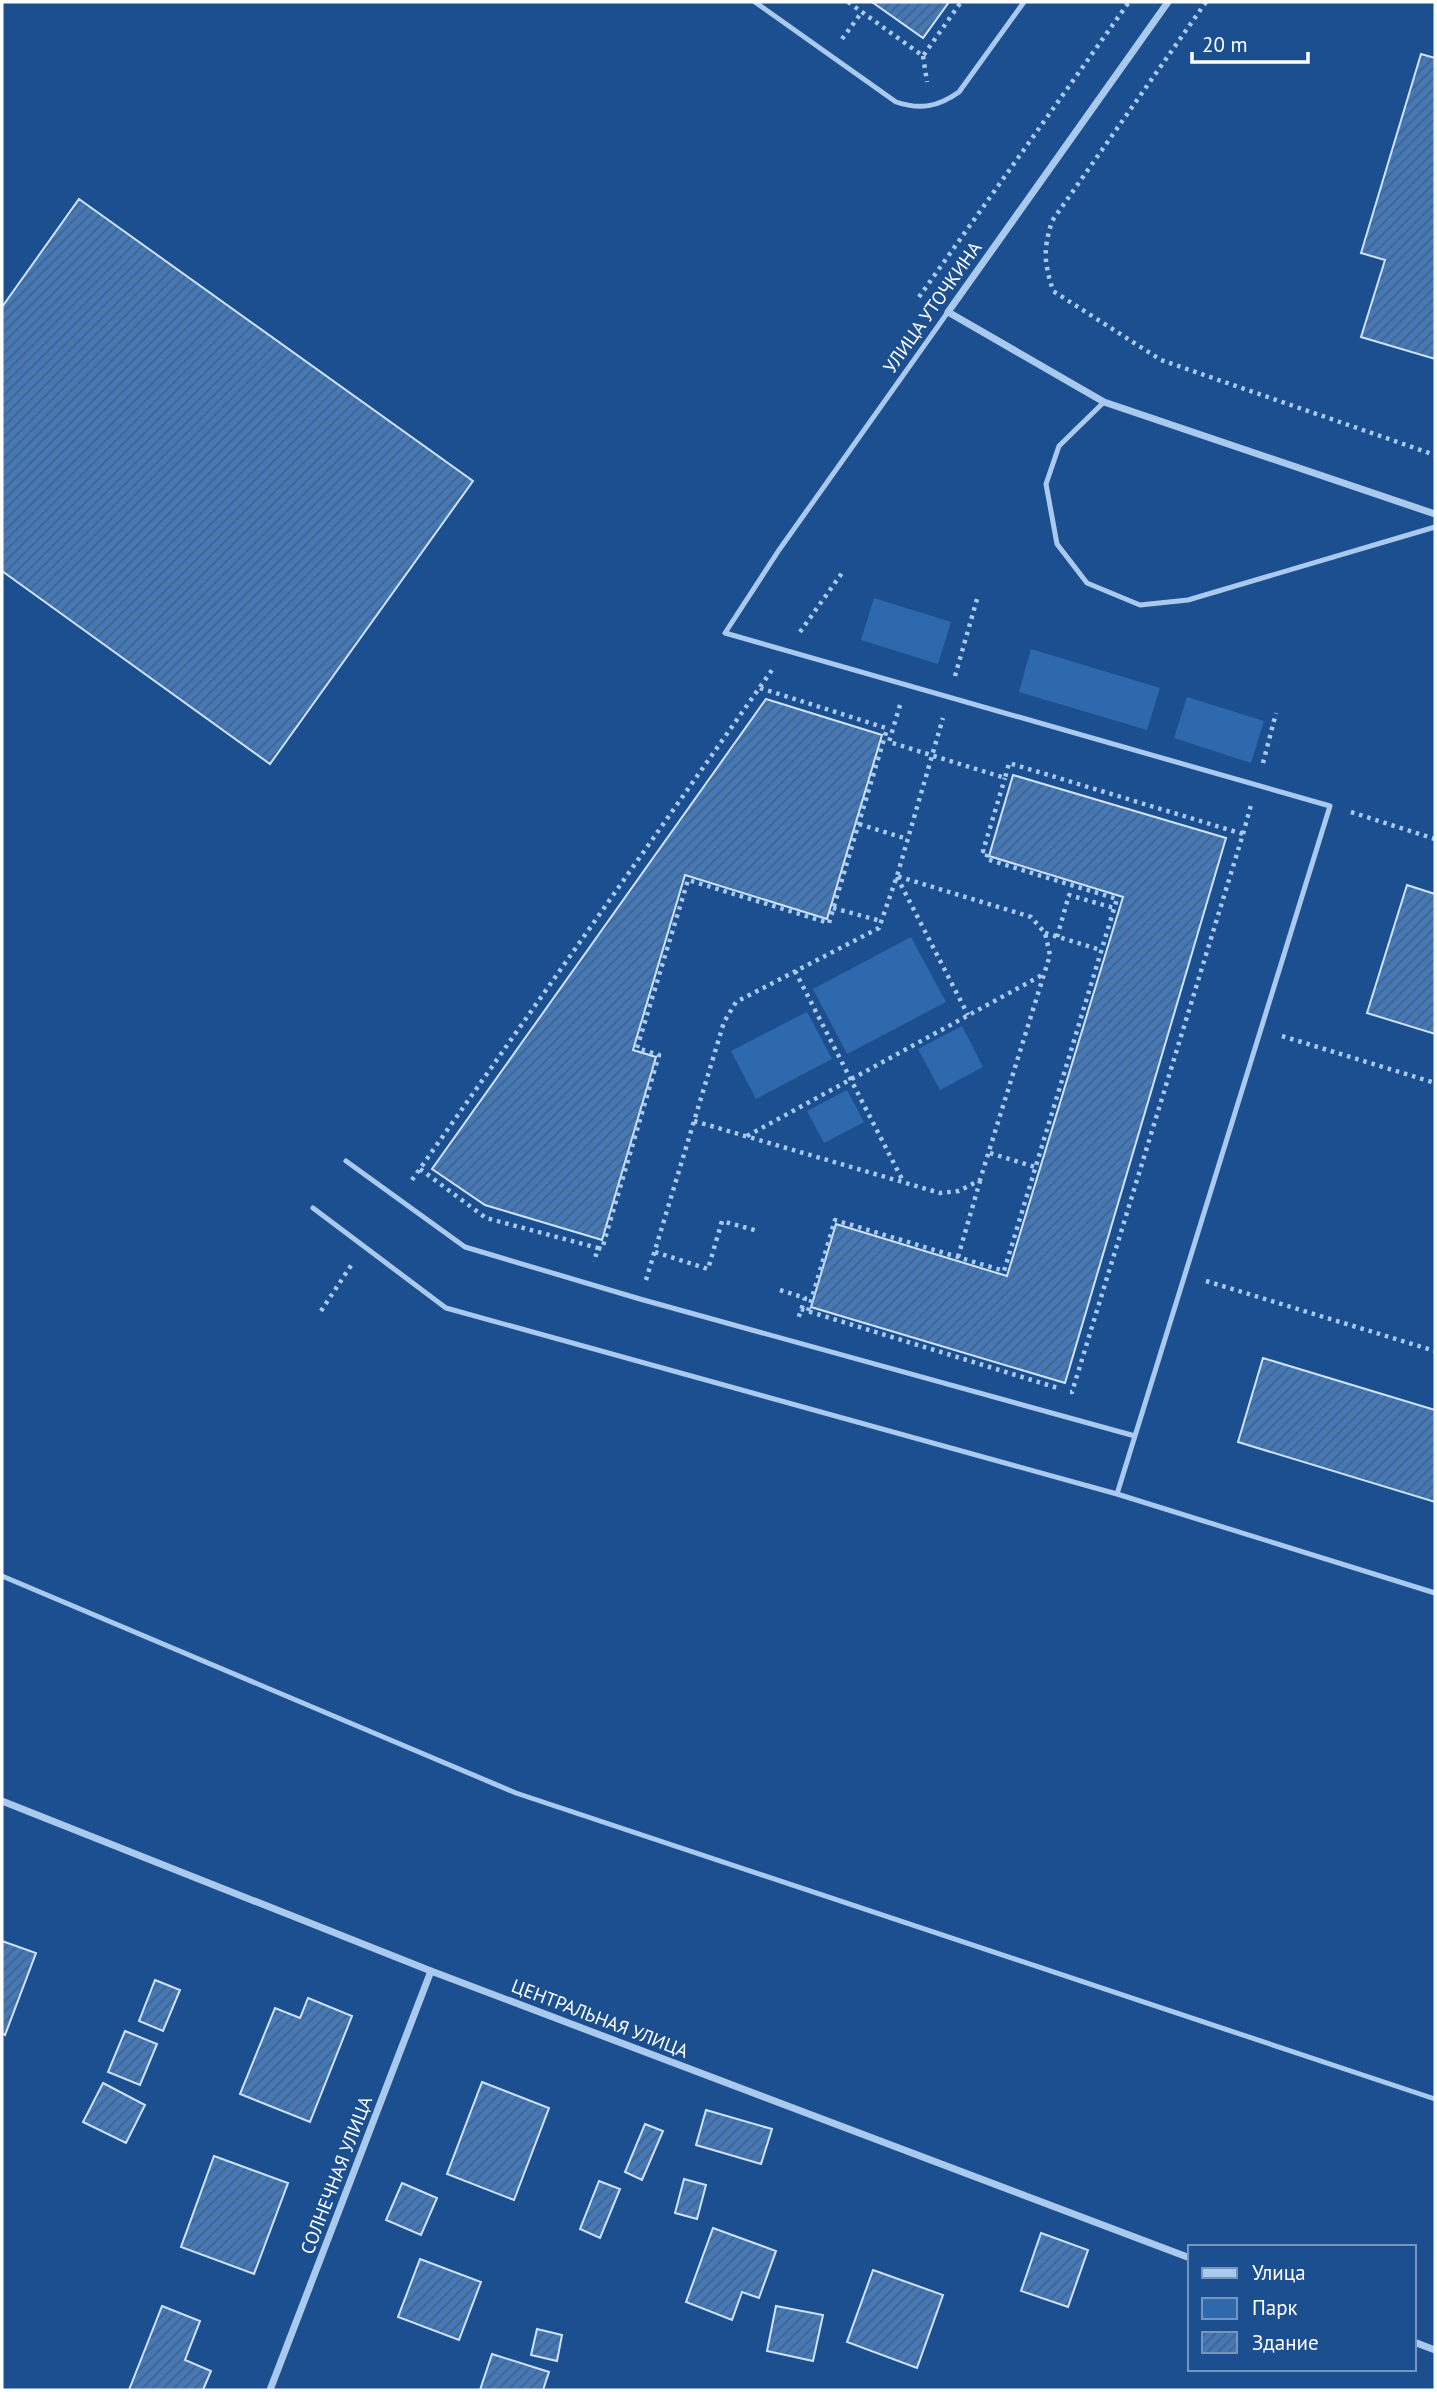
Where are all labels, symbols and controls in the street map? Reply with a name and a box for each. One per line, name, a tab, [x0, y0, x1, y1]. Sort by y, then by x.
scale bar	[1192, 21, 1308, 65]
text: 20 m	[1202, 31, 1248, 58]
street label: УЛИЦА УТОЧКИНА	[878, 236, 986, 378]
street label: ЦЕНТРАЛЬНАЯ УЛИЦА	[508, 1973, 692, 2063]
street label: СОЛНЕЧНАЯ УЛИЦА	[295, 2092, 377, 2258]
legend	[1188, 2245, 1416, 2371]
text: Улица	[1252, 2259, 1306, 2286]
text: Парк	[1252, 2294, 1298, 2321]
text: Здание	[1252, 2329, 1319, 2356]

